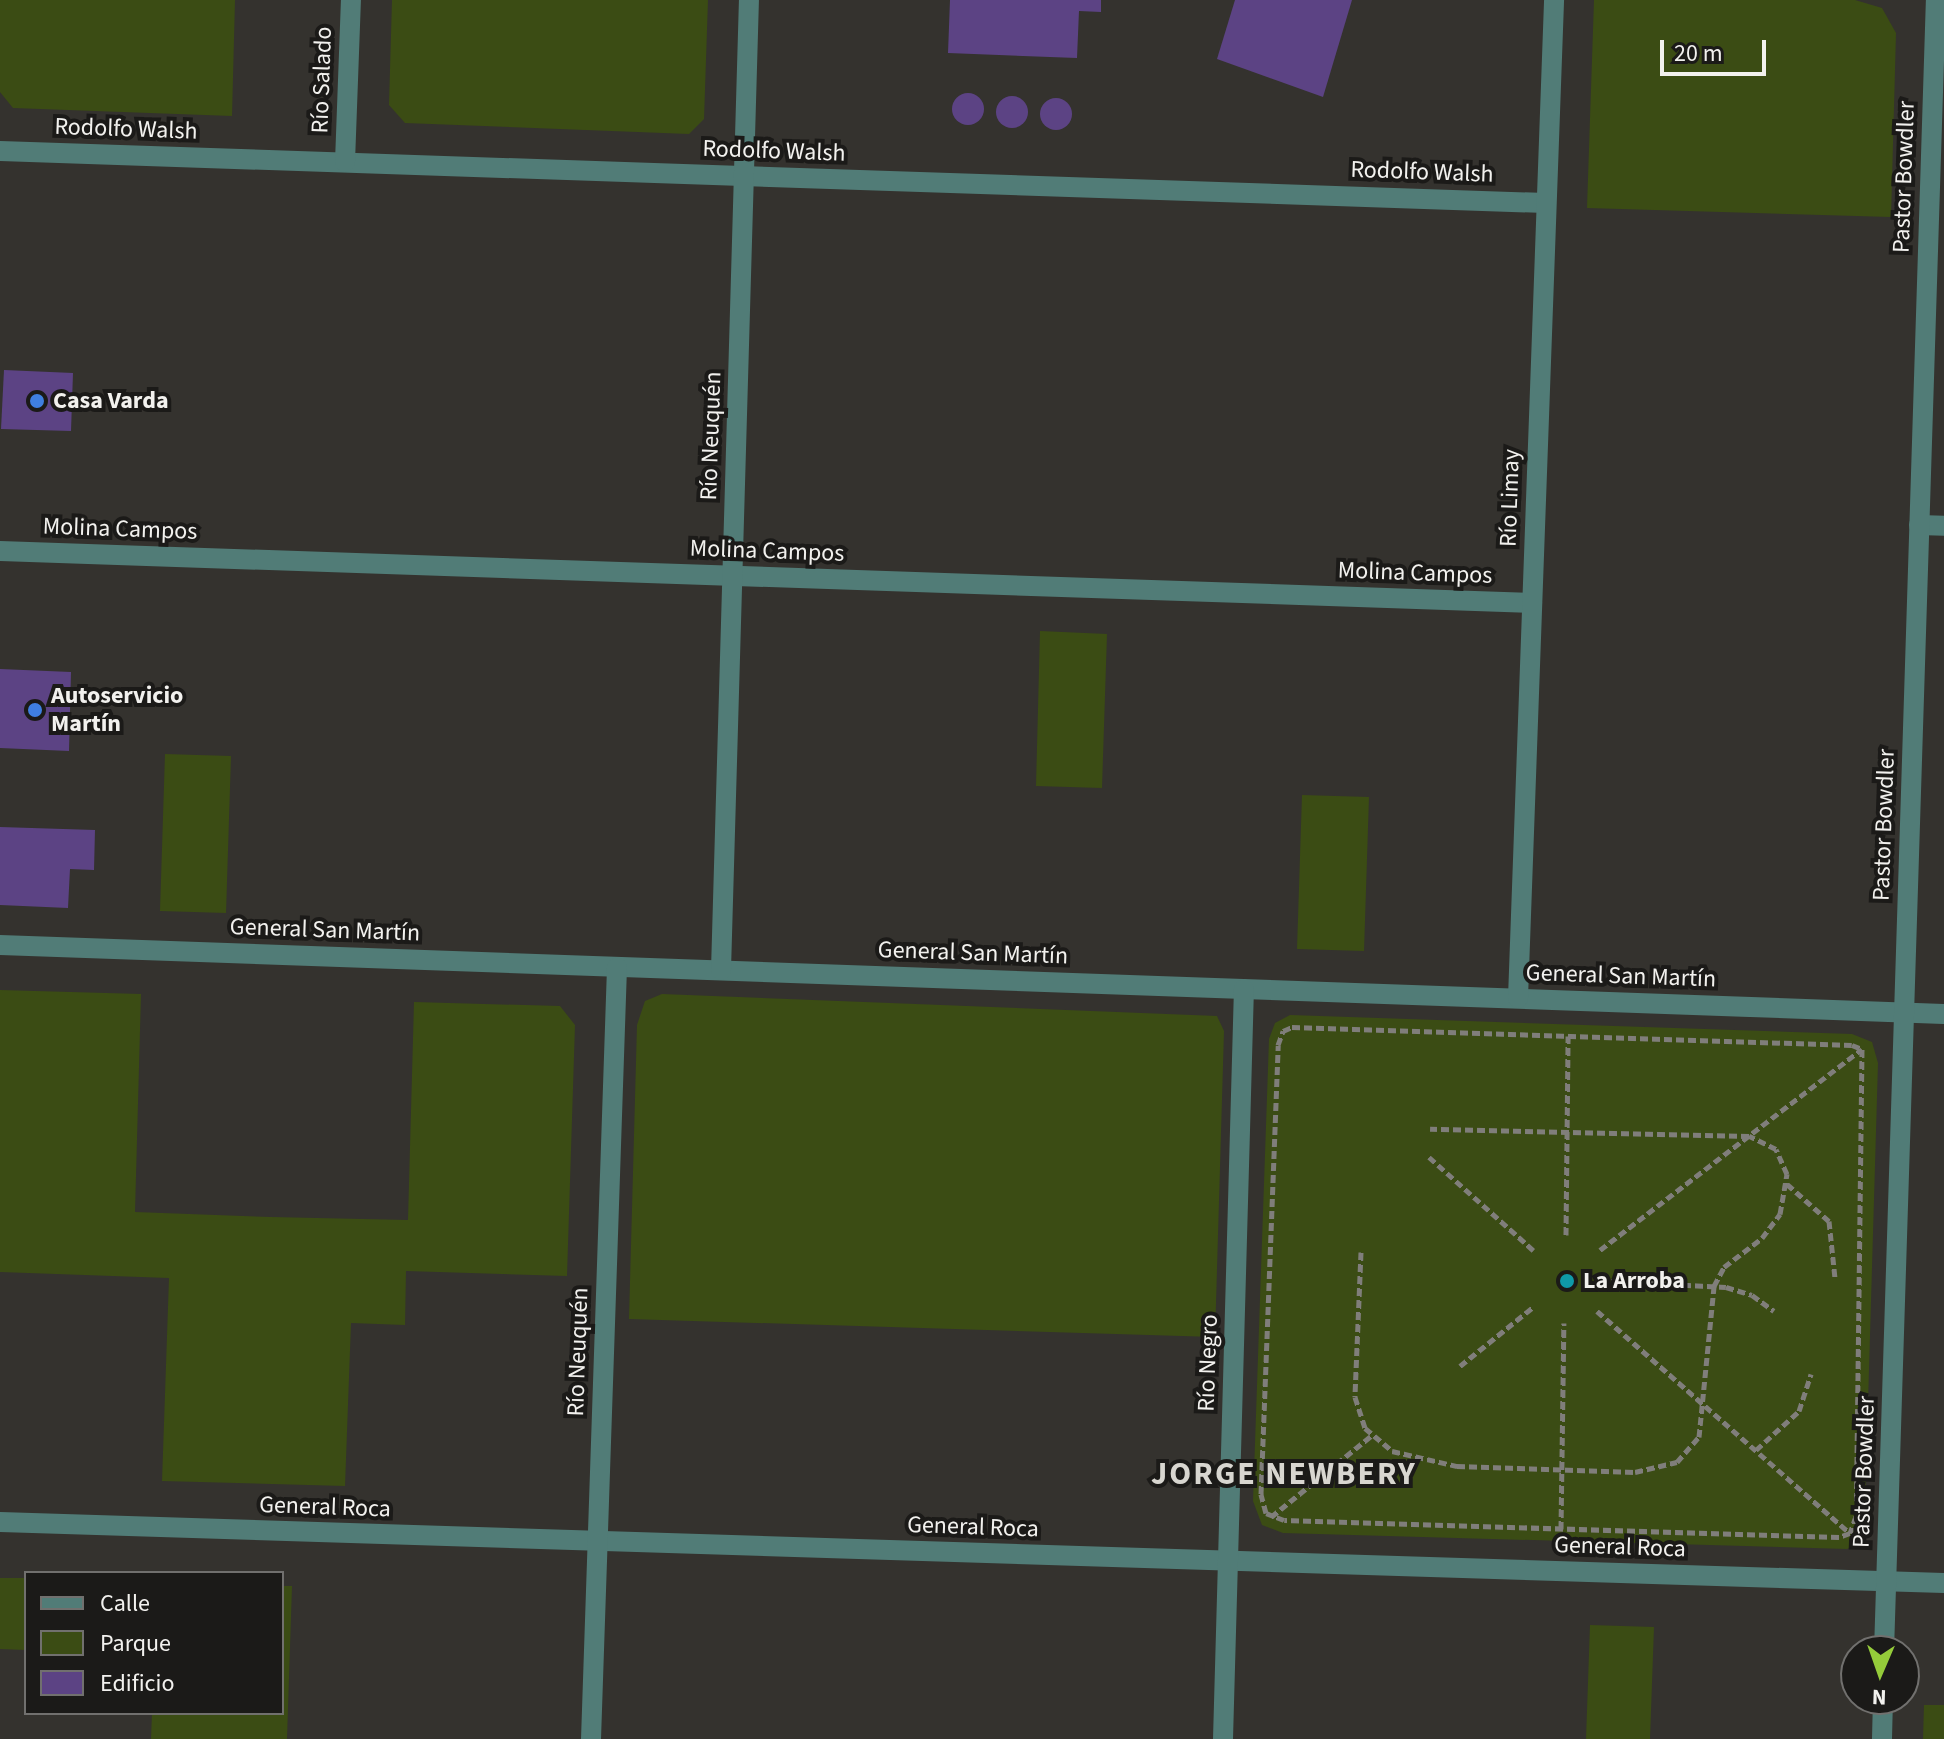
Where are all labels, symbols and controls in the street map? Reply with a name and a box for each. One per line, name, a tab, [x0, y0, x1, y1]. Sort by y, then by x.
scale bar	[1664, 24, 1770, 74]
street label: Río Salado	[306, 26, 338, 134]
text: 20 m	[1674, 36, 1723, 71]
street label: Pastor Bowdler	[1887, 101, 1921, 253]
street label: Rodolfo Walsh	[54, 112, 198, 146]
street label: Rodolfo Walsh	[702, 134, 846, 168]
street label: Rodolfo Walsh	[1350, 155, 1494, 189]
street label: Río Neuquén	[694, 371, 728, 501]
place label: Casa Varda	[53, 387, 169, 415]
marker: Casa Varda	[28, 392, 46, 410]
street label: Río Limay	[1494, 448, 1526, 548]
street label: Molina Campos	[42, 512, 198, 546]
street label: Molina Campos	[689, 534, 845, 568]
street label: Molina Campos	[1337, 556, 1493, 590]
place label: Autoservicio Martín	[51, 682, 183, 738]
marker: Autoservicio Martín	[26, 701, 44, 719]
street label: Pastor Bowdler	[1867, 749, 1901, 901]
street label: General San Martín	[229, 912, 421, 948]
street label: General San Martín	[877, 935, 1069, 971]
street label: General San Martín	[1525, 958, 1717, 994]
place label: La Arroba	[1583, 1267, 1685, 1295]
marker: La Arroba	[1558, 1272, 1576, 1290]
street label: Río Neuquén	[561, 1287, 595, 1417]
street label: Río Negro	[1192, 1314, 1224, 1412]
street label: Pastor Bowdler	[1847, 1396, 1881, 1548]
district label: JORGE NEWBERY	[1151, 1455, 1417, 1493]
street label: General Roca	[259, 1490, 391, 1524]
street label: General Roca	[907, 1510, 1039, 1544]
street label: General Roca	[1554, 1530, 1686, 1564]
legend	[24, 1571, 284, 1715]
text: Calle	[100, 1586, 150, 1621]
text: Parque	[100, 1626, 171, 1661]
north arrow	[1840, 1635, 1920, 1715]
text: Edificio	[100, 1666, 174, 1701]
text: N	[1871, 1681, 1887, 1713]

